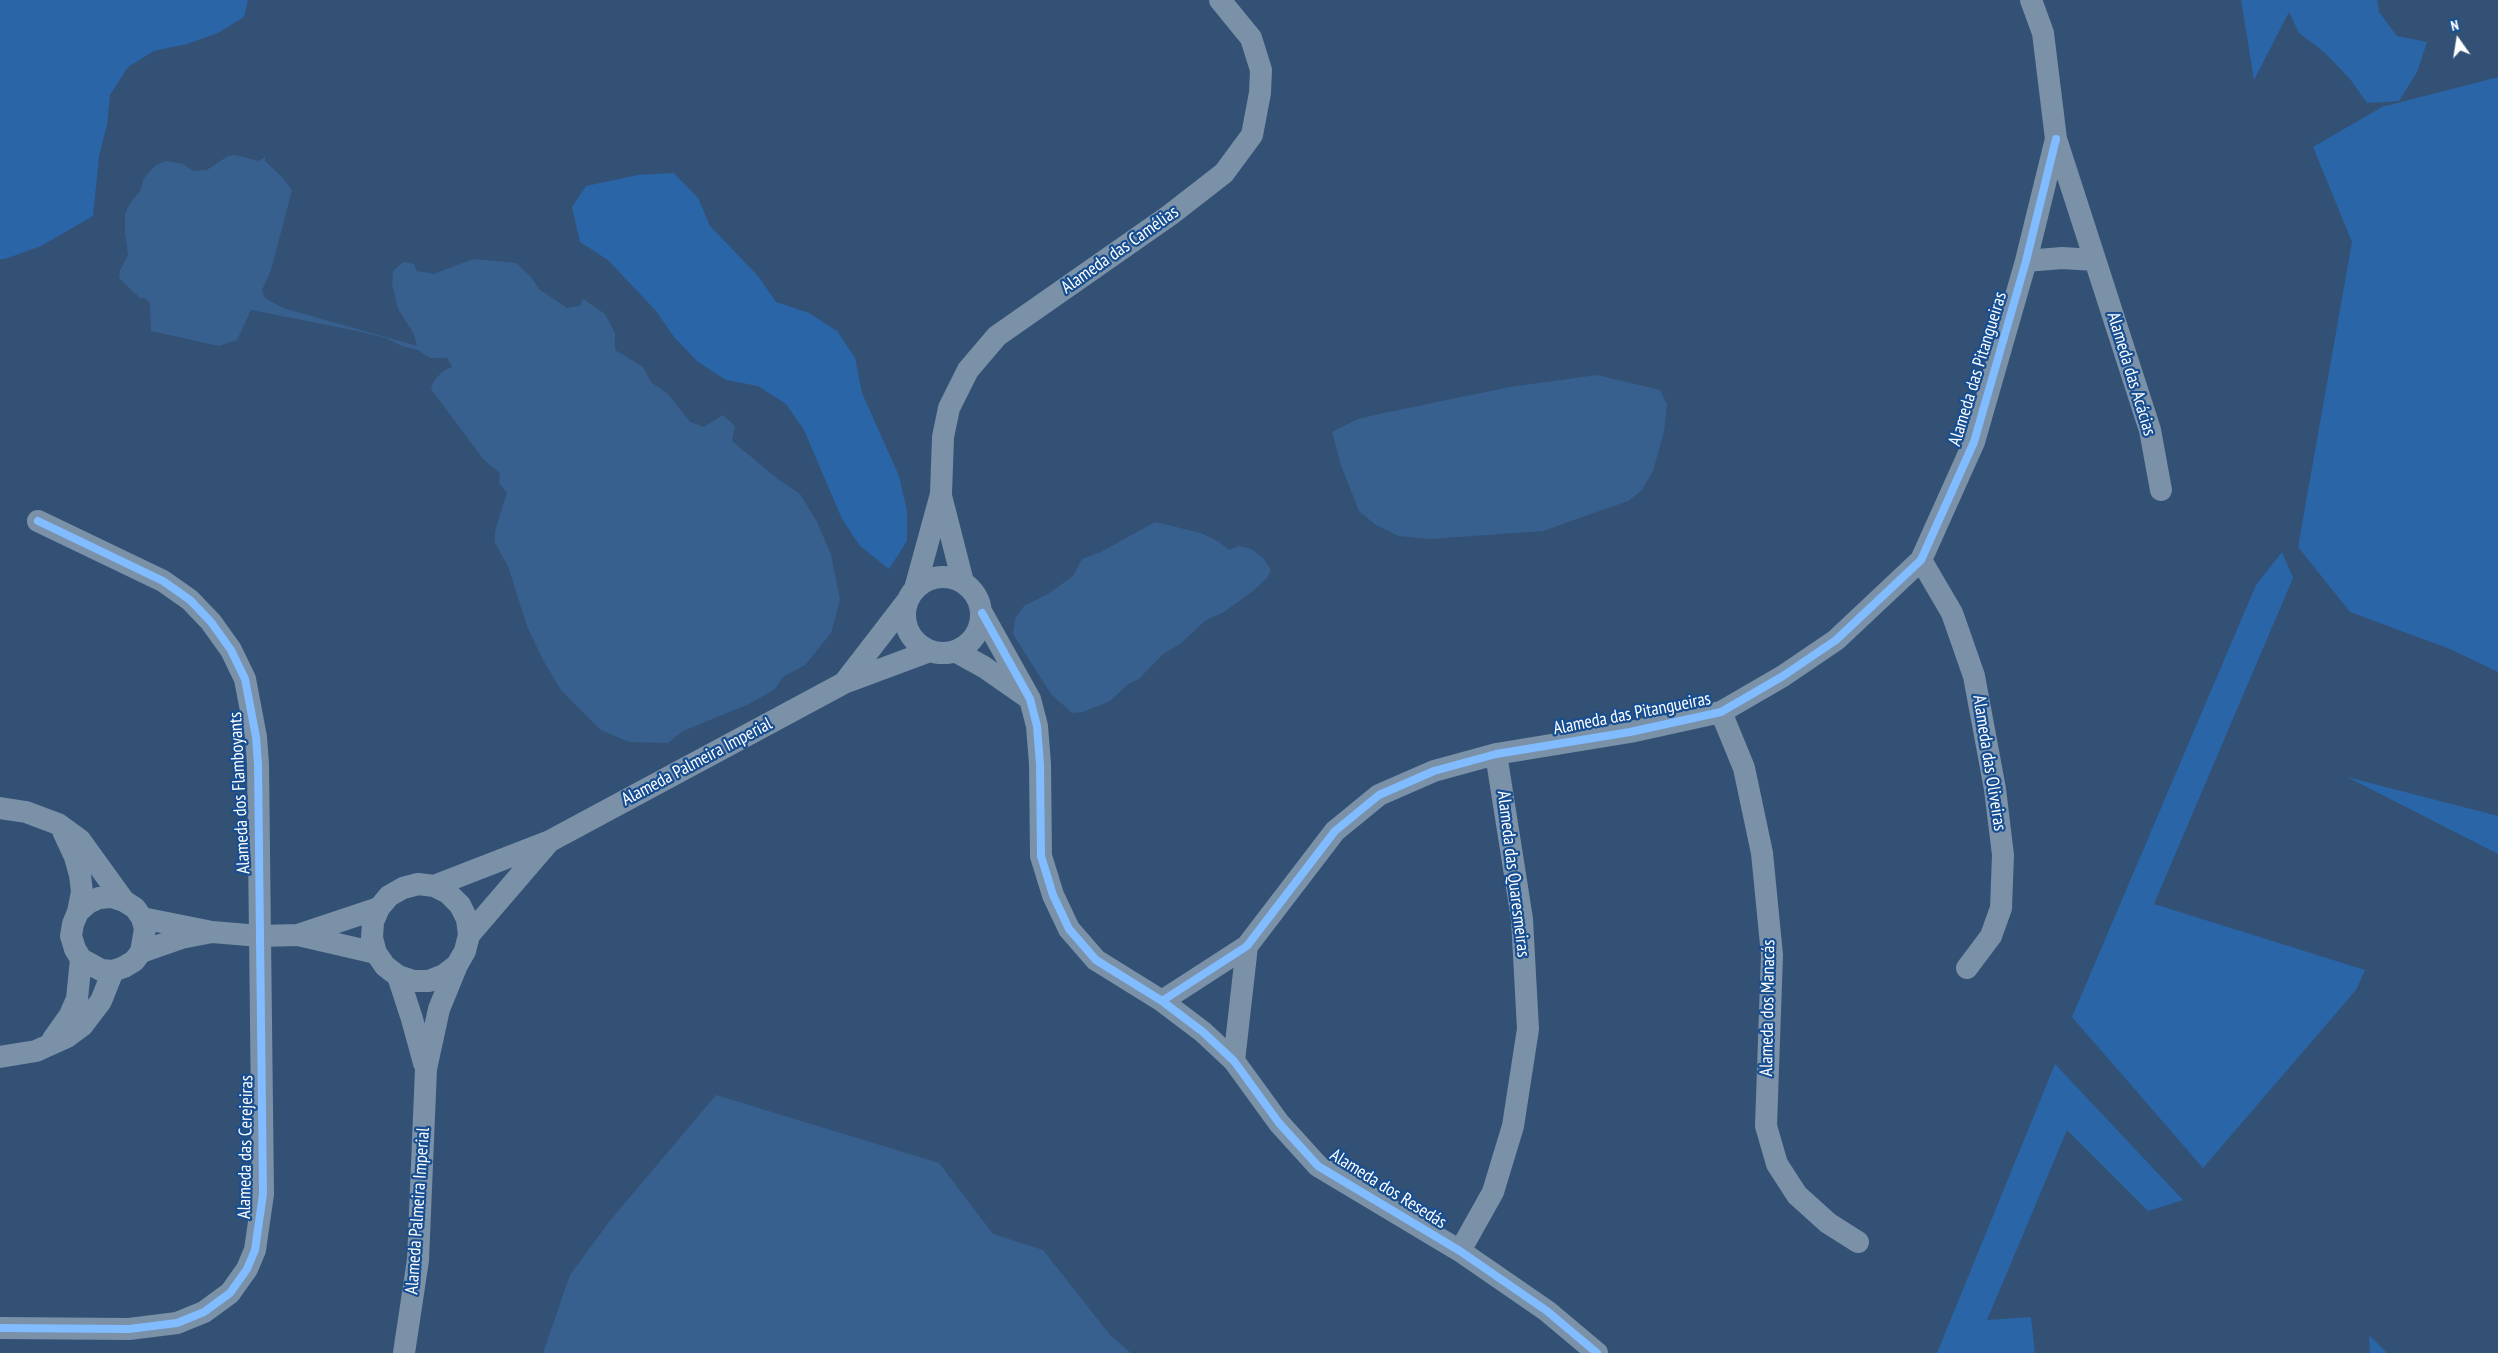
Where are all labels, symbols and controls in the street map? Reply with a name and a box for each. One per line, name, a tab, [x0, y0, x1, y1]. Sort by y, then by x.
north arrow	[2433, 15, 2483, 65]
text: N	[2449, 16, 2460, 35]
street label: Alameda das Camélias	[1057, 201, 1183, 299]
street label: Alameda das Pitangueiras	[1944, 289, 2012, 449]
street label: Alameda das Acácias	[2102, 310, 2160, 438]
street label: Alameda das Pitangueiras	[1551, 688, 1713, 740]
street label: Alameda das Oliveiras	[1968, 694, 2010, 832]
street label: Alameda dos Flamboyants	[225, 711, 255, 875]
street label: Alameda Palmeira Imperial	[618, 713, 776, 811]
street label: Alameda das Quaresmeiras	[1492, 790, 1534, 958]
street label: Alameda dos Manacás	[1756, 939, 1780, 1077]
street label: Alameda das Cerejeiras	[234, 1075, 258, 1219]
street label: Alameda Palmeira Imperial	[401, 1127, 435, 1295]
street label: Alameda dos Resedás	[1326, 1145, 1450, 1233]

